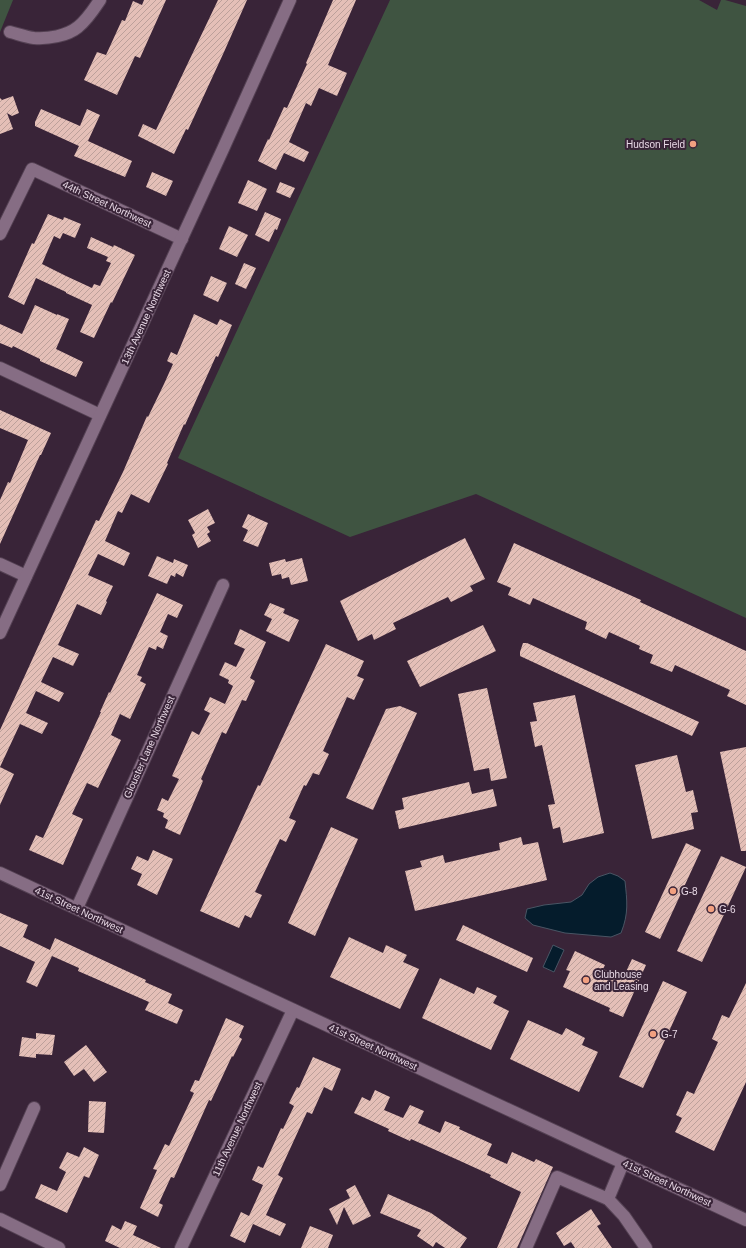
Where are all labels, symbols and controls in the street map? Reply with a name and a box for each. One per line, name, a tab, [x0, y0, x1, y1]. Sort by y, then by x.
place label: Hudson Field	[626, 139, 685, 150]
marker: Hudson Field	[688, 139, 698, 149]
street label: 44th Street Northwest	[61, 179, 153, 230]
street label: 13th Avenue Northwest	[119, 268, 173, 366]
street label: Glouster Lane Northwest	[121, 694, 177, 800]
street label: 41st Street Northwest	[33, 885, 125, 935]
marker: G-8	[668, 886, 678, 896]
place label: G-8	[681, 886, 698, 897]
marker: G-6	[706, 904, 716, 914]
place label: G-6	[719, 904, 736, 915]
place label: Clubhouse and Leasing	[594, 969, 649, 992]
marker: Clubhouse and Leasing	[581, 975, 591, 985]
street label: 41st Street Northwest	[327, 1022, 419, 1072]
marker: G-7	[648, 1029, 658, 1039]
place label: G-7	[661, 1029, 678, 1040]
street label: 11th Avenue Northwest	[210, 1080, 264, 1178]
street label: 41st Street Northwest	[621, 1158, 713, 1208]

